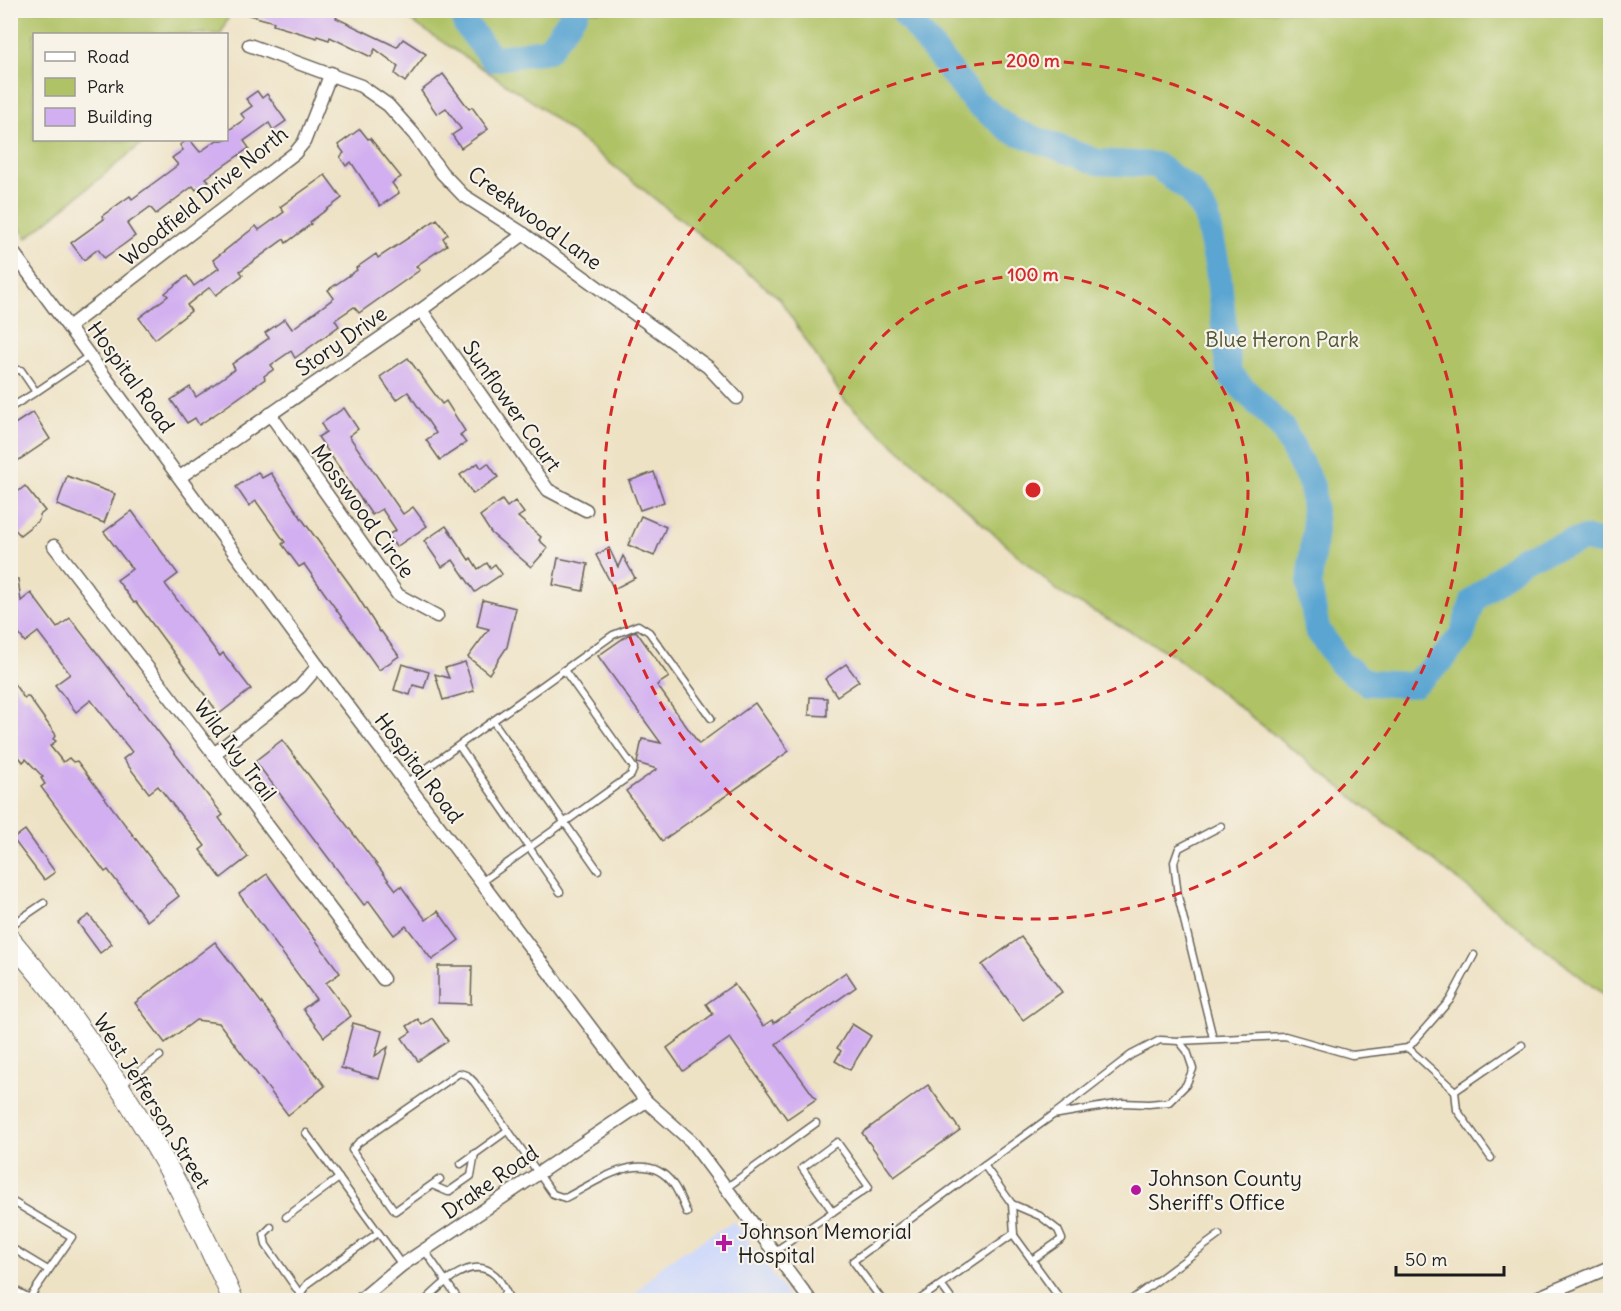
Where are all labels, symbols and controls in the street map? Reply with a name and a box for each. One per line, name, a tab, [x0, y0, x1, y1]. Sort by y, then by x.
legend	[33, 33, 228, 141]
text: Road	[87, 45, 130, 68]
text: 200 m	[1006, 49, 1060, 72]
text: Park	[87, 75, 124, 98]
text: Building	[87, 105, 152, 128]
street label: Woodfield Drive North	[115, 120, 293, 272]
street label: Creekwood Lane	[463, 160, 607, 276]
text: 100 m	[1008, 263, 1059, 286]
street label: Story Drive	[290, 300, 392, 382]
street label: Hospital Road	[82, 316, 180, 438]
park label: Blue Heron Park	[1205, 326, 1359, 353]
street label: Sunflower Court	[457, 335, 567, 477]
street label: Mosswood Circle	[305, 439, 421, 583]
centre of rings	[1023, 480, 1043, 500]
street label: Wild Ivy Trail	[188, 694, 282, 806]
street label: Hospital Road	[369, 708, 469, 828]
street label: West Jefferson Street	[87, 1009, 217, 1193]
street label: Drake Road	[437, 1139, 543, 1225]
place label: Johnson County Sheriff's Office	[1148, 1165, 1302, 1216]
marker: Johnson County Sheriff's Office	[1129, 1183, 1143, 1197]
place label: Johnson Memorial Hospital	[738, 1218, 912, 1269]
marker: Johnson Memorial Hospital	[715, 1234, 733, 1252]
scale bar	[1396, 1239, 1504, 1277]
text: 50 m	[1405, 1248, 1447, 1271]

